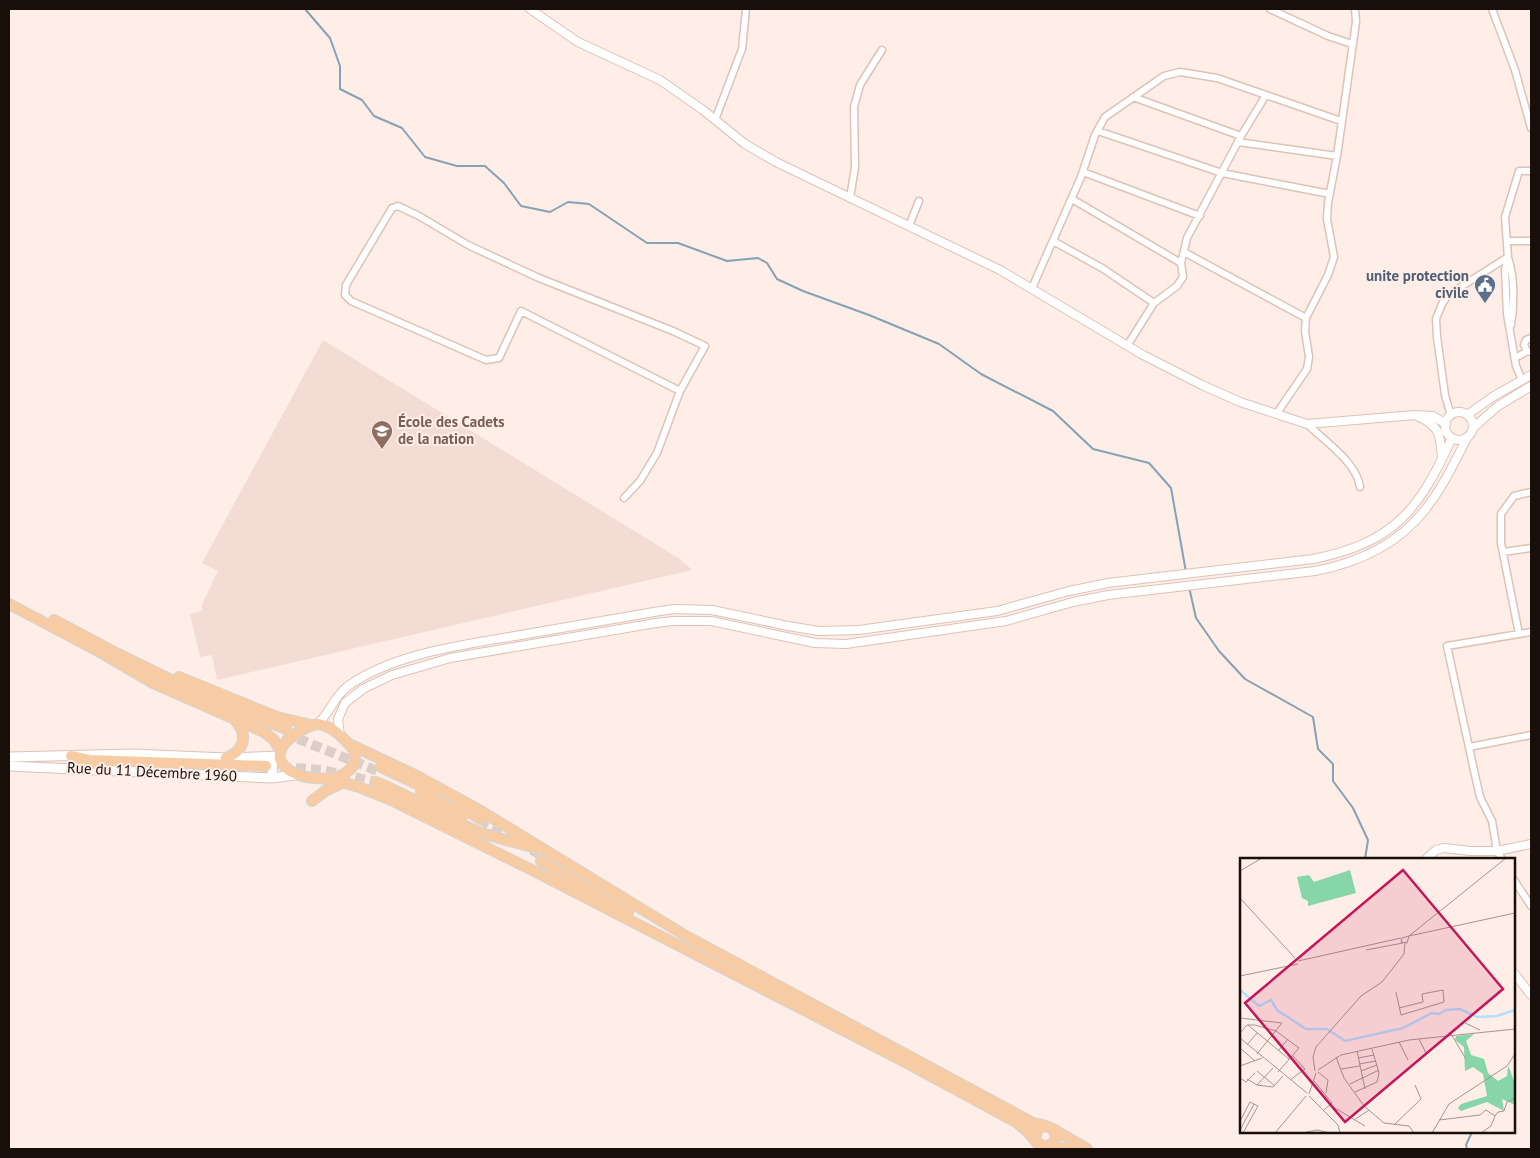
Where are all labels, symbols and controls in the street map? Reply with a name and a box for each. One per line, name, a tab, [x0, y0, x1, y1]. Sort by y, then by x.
place label: unite protection civile	[1366, 266, 1469, 302]
public building icon: unite protection civile	[1473, 273, 1497, 304]
place label: École des Cadets de la nation	[398, 412, 505, 448]
school or university icon: École des Cadets de la nation	[370, 419, 394, 450]
street label: Rue du 11 Décembre 1960	[67, 758, 237, 785]
inset map	[1240, 858, 1515, 1133]

